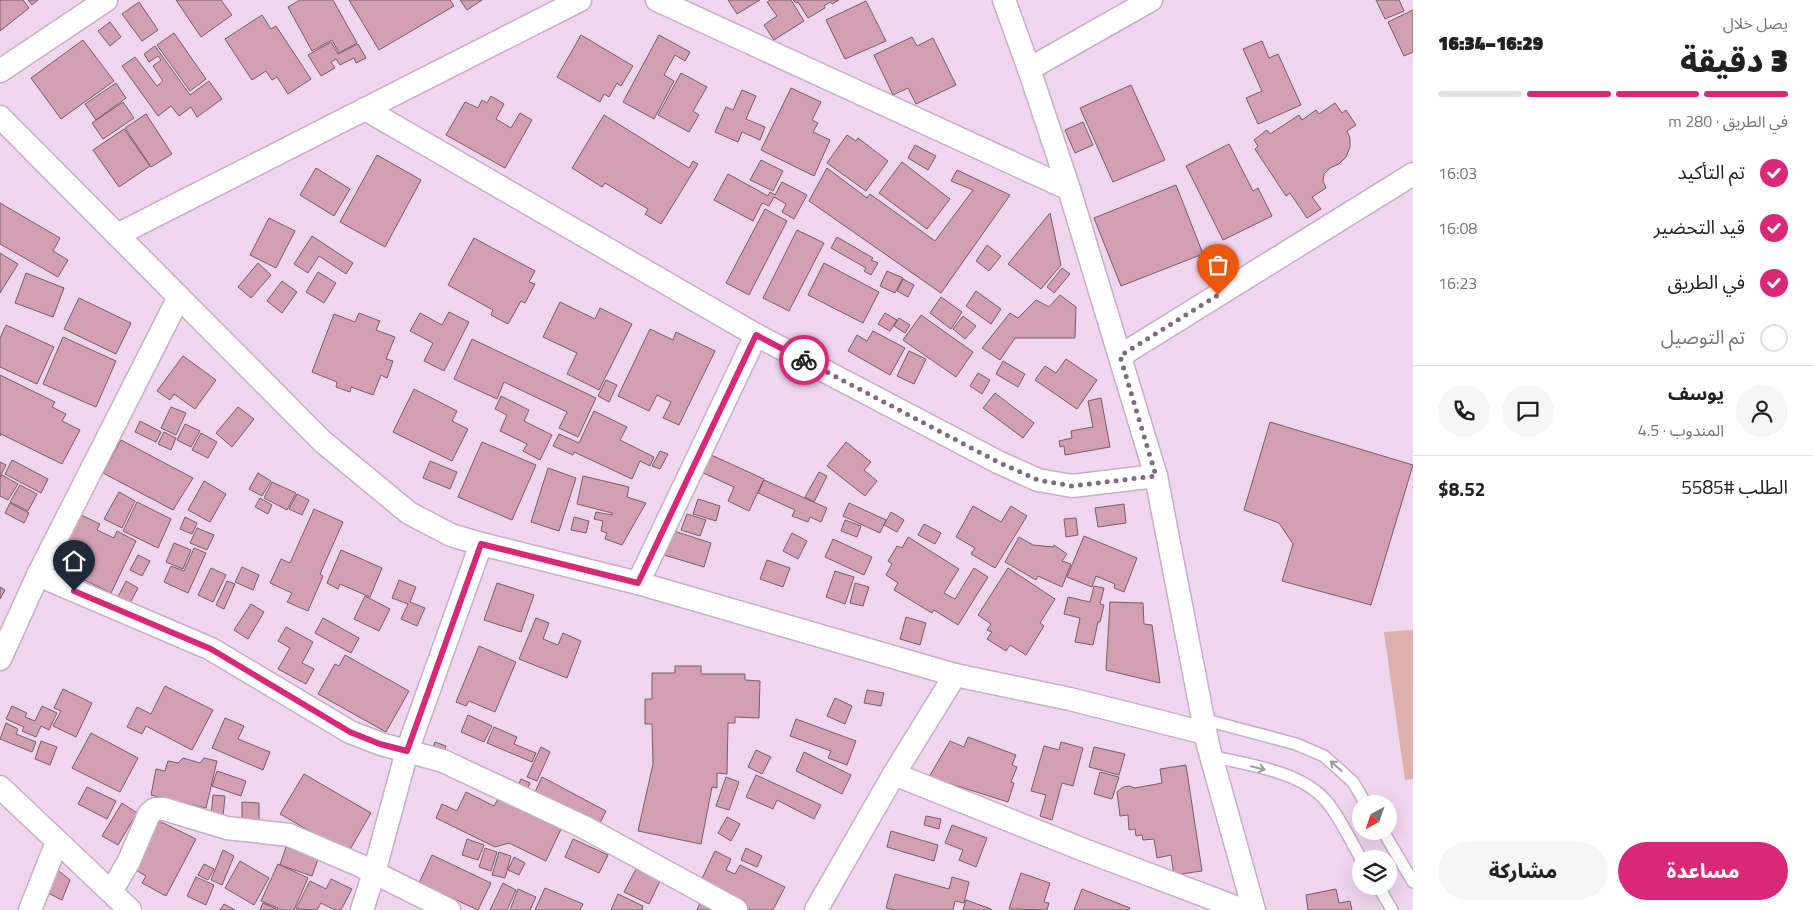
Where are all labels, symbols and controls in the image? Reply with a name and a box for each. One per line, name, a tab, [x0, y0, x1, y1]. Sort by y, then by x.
text: يصل خلال	[1723, 11, 1788, 35]
text: 16:29–16:34	[1438, 28, 1543, 57]
text: 3 دقيقة	[1680, 36, 1788, 84]
text: في الطريق · 280 m	[1668, 109, 1788, 133]
text: تم التأكيد	[1677, 157, 1745, 186]
icon: check	[1760, 159, 1788, 187]
text: 16:03	[1438, 161, 1477, 185]
text: قيد التحضير	[1654, 212, 1745, 241]
icon: check	[1760, 214, 1788, 242]
text: 16:08	[1438, 216, 1477, 240]
pin	[1197, 244, 1239, 295]
icon: bag	[1204, 251, 1232, 279]
text: في الطريق	[1667, 267, 1745, 296]
icon: check	[1760, 269, 1788, 297]
text: 16:23	[1438, 271, 1477, 295]
text: تم التوصيل	[1661, 322, 1745, 351]
courier	[779, 335, 829, 385]
icon: bike	[790, 346, 818, 374]
text: يوسف	[1668, 378, 1724, 407]
button: phone	[1438, 385, 1490, 437]
button: chat	[1502, 385, 1554, 437]
button: person	[1736, 385, 1788, 437]
text: المندوب · 4.5	[1638, 418, 1724, 442]
text: الطلب #5585	[1681, 472, 1788, 501]
text: $8.52	[1438, 474, 1485, 503]
pin	[53, 540, 95, 591]
icon: home	[60, 547, 88, 575]
one-way arrow	[1329, 760, 1342, 772]
one-way arrow	[1249, 764, 1265, 773]
north arrow	[1352, 795, 1398, 840]
map controls	[1352, 795, 1397, 895]
button: مشاركة	[1438, 842, 1608, 900]
button: مساعدة	[1618, 842, 1788, 900]
button: layers	[1352, 850, 1397, 895]

